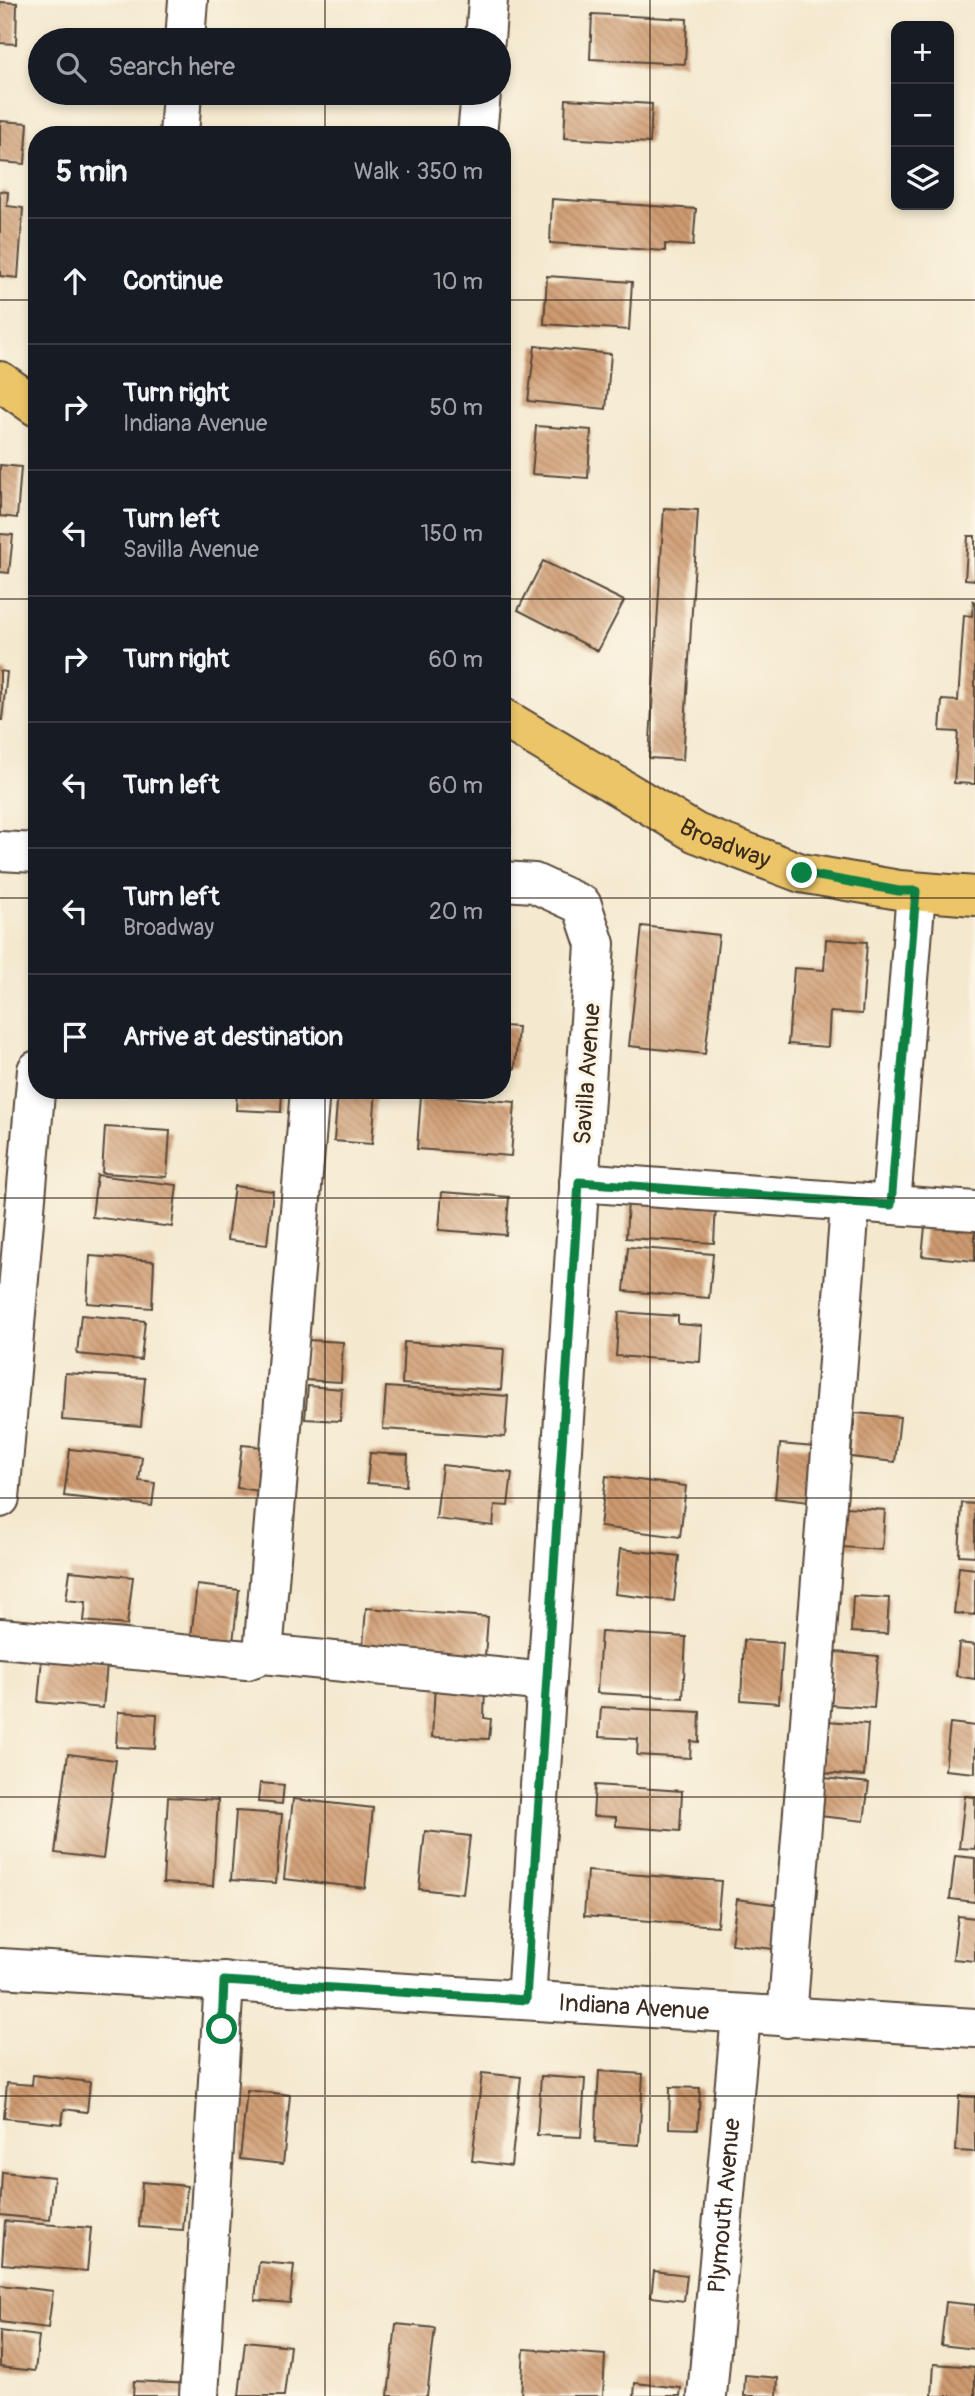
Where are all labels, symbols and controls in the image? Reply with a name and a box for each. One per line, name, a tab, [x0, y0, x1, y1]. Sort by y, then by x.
map controls	[891, 21, 954, 210]
button: +	[891, 21, 954, 84]
search box	[28, 28, 511, 105]
icon: search	[52, 48, 90, 86]
text: Search here	[108, 51, 235, 83]
button: −	[891, 84, 954, 147]
button: layers	[891, 147, 954, 210]
text: 5 min	[56, 153, 127, 190]
text: Walk · 350 m	[354, 157, 483, 186]
icon: ahead	[56, 262, 94, 300]
text: Continue	[123, 265, 223, 297]
text: 10 m	[433, 267, 483, 296]
text: Turn right	[123, 377, 229, 409]
icon: right	[56, 388, 94, 426]
text: 50 m	[429, 393, 483, 422]
text: Indiana Avenue	[123, 409, 267, 438]
text: Turn left	[123, 503, 219, 535]
icon: left	[56, 514, 94, 552]
text: 150 m	[420, 519, 483, 548]
text: Savilla Avenue	[123, 535, 259, 564]
icon: right	[56, 640, 94, 678]
text: Turn right	[123, 643, 229, 675]
text: 60 m	[428, 645, 483, 674]
icon: left	[56, 766, 94, 804]
text: Turn left	[123, 769, 219, 801]
text: 60 m	[428, 771, 483, 800]
street label: Broadway	[674, 812, 774, 875]
route end	[786, 857, 817, 888]
text: Turn left	[123, 881, 219, 913]
icon: left	[56, 892, 94, 930]
text: 20 m	[429, 897, 483, 926]
text: Broadway	[123, 913, 214, 942]
street label: Savilla Avenue	[568, 1002, 607, 1146]
icon: arrive	[56, 1018, 94, 1056]
text: Arrive at destination	[123, 1021, 343, 1053]
street label: Indiana Avenue	[558, 1988, 710, 2027]
route start	[206, 2013, 237, 2044]
street label: Plymouth Avenue	[702, 2117, 747, 2294]

